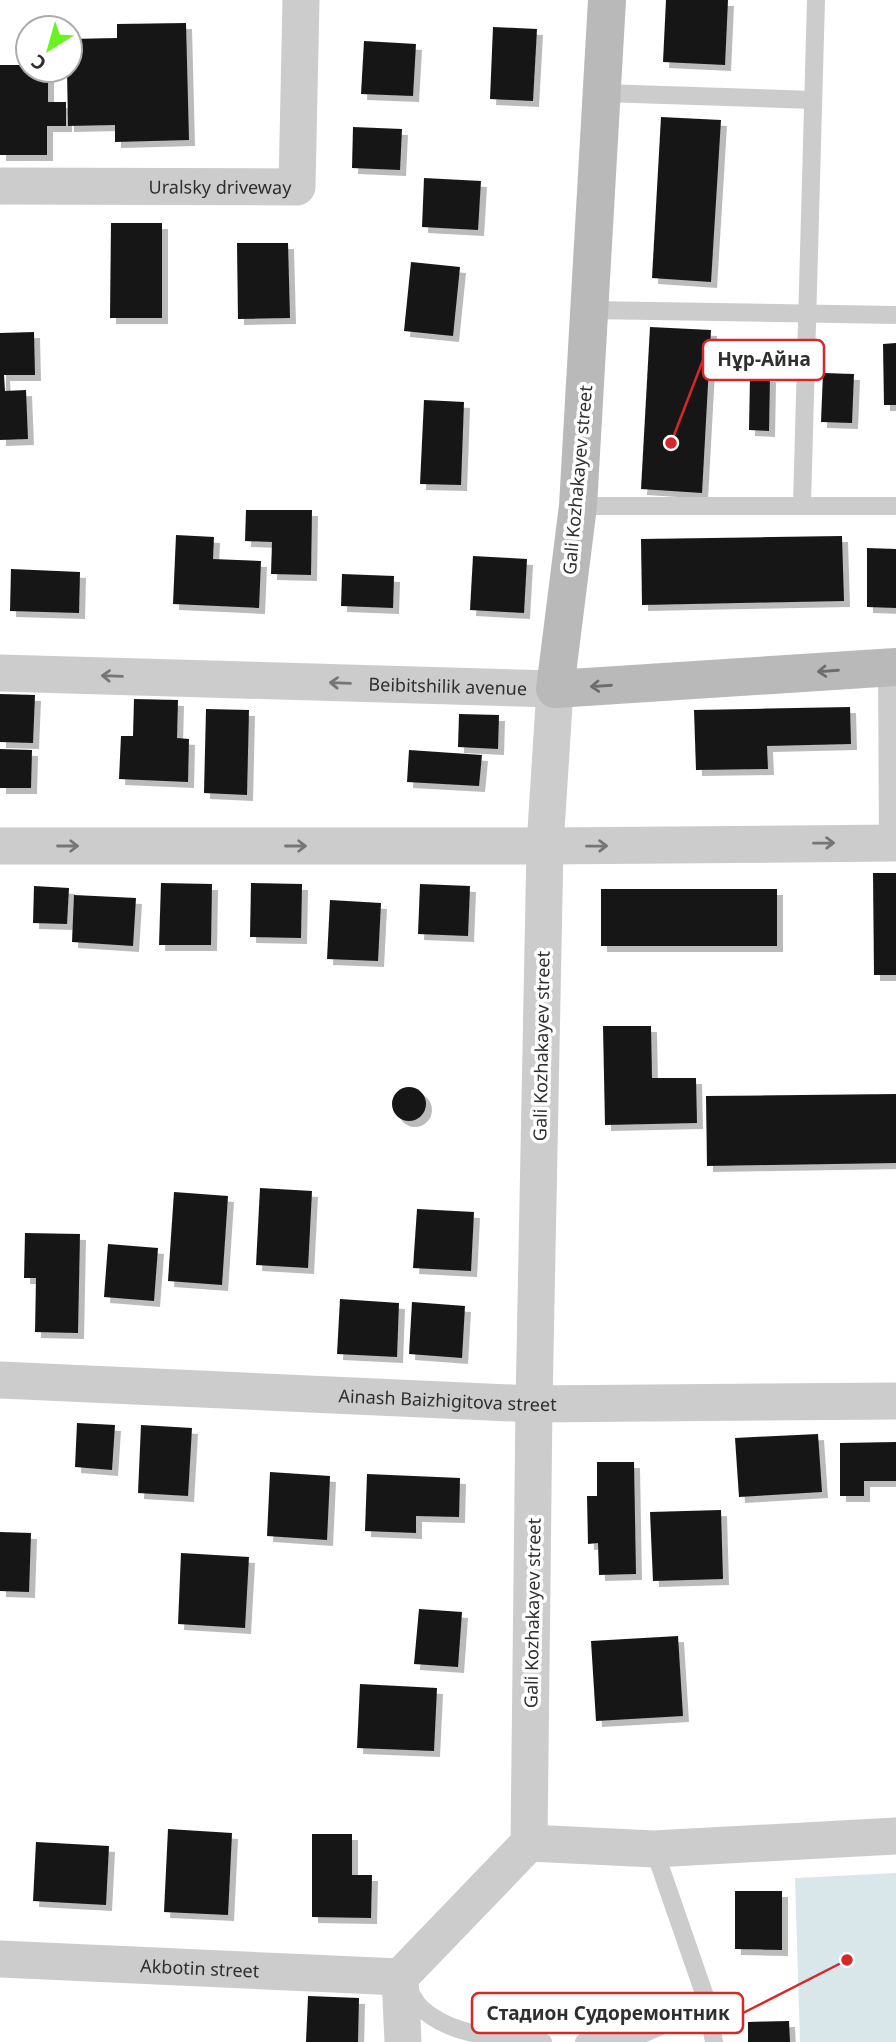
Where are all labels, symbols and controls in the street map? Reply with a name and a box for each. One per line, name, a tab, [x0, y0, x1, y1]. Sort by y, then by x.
north arrow	[14, 14, 84, 84]
text: С	[26, 49, 51, 77]
street label: Uralsky driveway	[149, 175, 292, 199]
callout: Нұр-Айна	[703, 340, 824, 380]
text: Нұр-Айна	[717, 346, 811, 372]
street label: Gali Kozhakayev street	[557, 384, 597, 576]
one-way arrow	[817, 665, 840, 678]
one-way arrow	[101, 669, 124, 683]
street label: Beibitshilik avenue	[368, 672, 527, 700]
one-way arrow	[329, 676, 352, 689]
one-way arrow	[590, 680, 613, 693]
one-way arrow	[812, 837, 835, 850]
one-way arrow	[56, 839, 79, 853]
one-way arrow	[284, 839, 307, 853]
one-way arrow	[585, 839, 608, 853]
street label: Gali Kozhakayev street	[527, 950, 555, 1141]
street label: Ainash Baizhigitova street	[338, 1383, 557, 1416]
street label: Gali Kozhakayev street	[518, 1517, 546, 1708]
street label: Akbotin street	[140, 1953, 260, 1983]
callout: Стадион Судоремонтник	[472, 1993, 743, 2033]
text: Стадион Судоремонтник	[486, 2000, 730, 2026]

